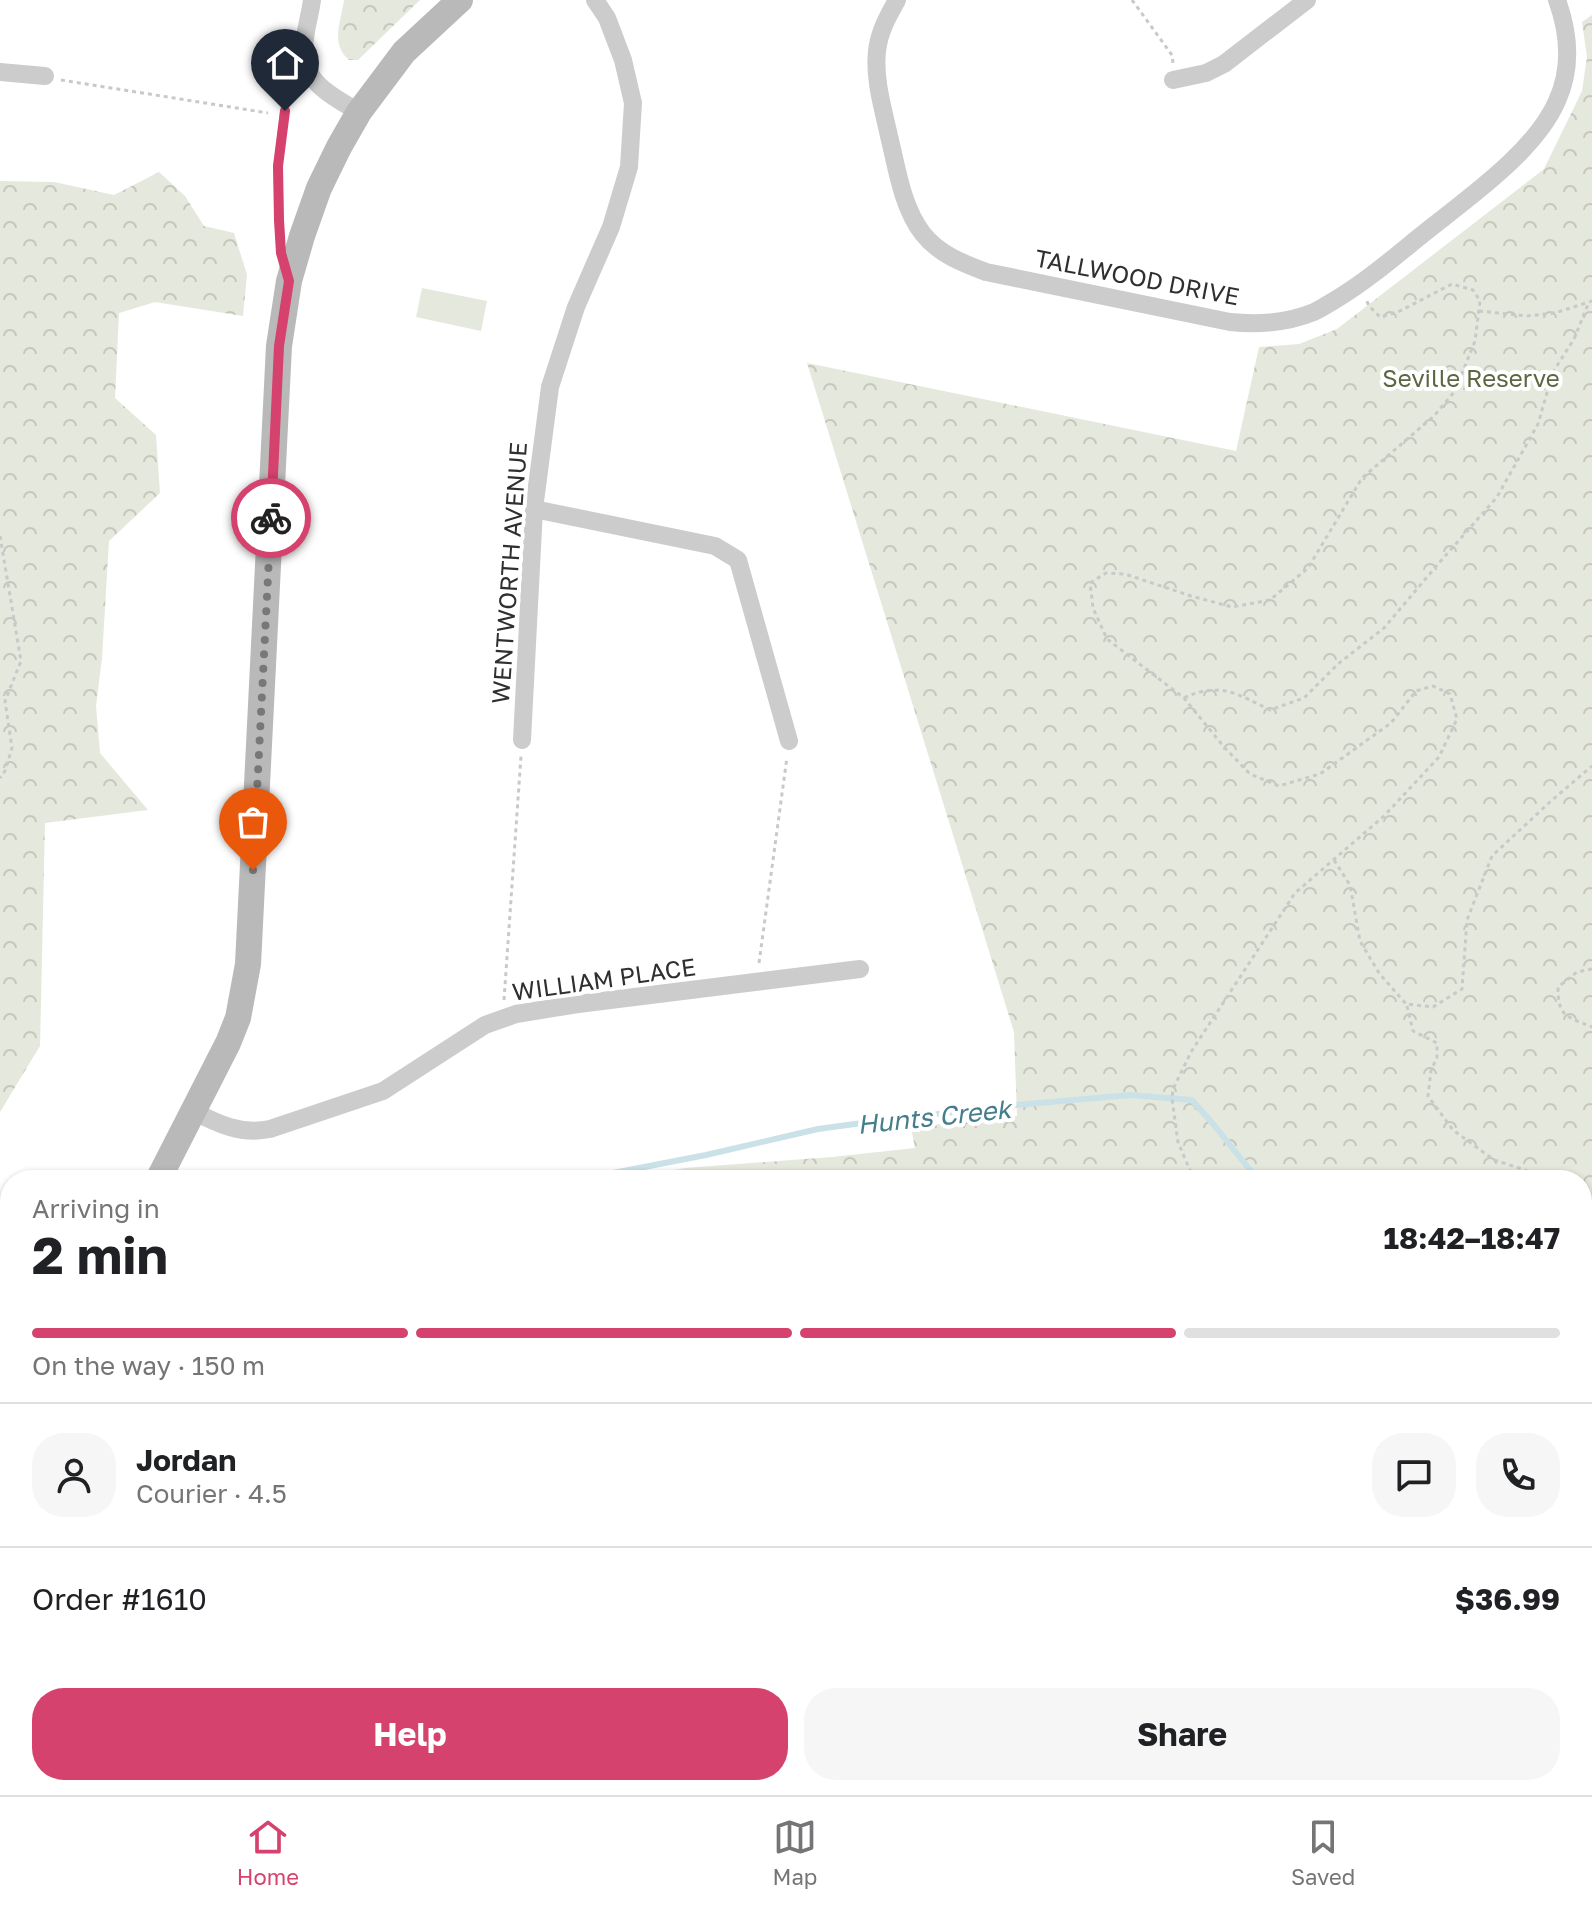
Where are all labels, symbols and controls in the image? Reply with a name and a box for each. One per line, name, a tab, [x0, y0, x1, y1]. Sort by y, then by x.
pin	[251, 29, 319, 111]
icon: home	[263, 41, 307, 85]
street label: TALLWOOD DRIVE	[1033, 243, 1242, 311]
park label: Seville Reserve	[1382, 363, 1560, 392]
street label: WENTWORTH AVENUE	[485, 441, 532, 705]
courier	[231, 478, 311, 558]
icon: bike	[249, 496, 293, 540]
pin	[219, 788, 287, 870]
icon: bag	[231, 800, 275, 844]
street label: WILLIAM PLACE	[510, 951, 697, 1006]
water label: Hunts Creek	[856, 1093, 1015, 1140]
text: Arriving in	[32, 1193, 160, 1224]
text: 18:42–18:47	[1383, 1220, 1560, 1256]
text: 2 min	[32, 1223, 168, 1285]
text: On the way · 150 m	[32, 1350, 265, 1381]
button: person	[32, 1433, 116, 1517]
button: chat	[1372, 1433, 1456, 1517]
button: phone	[1476, 1433, 1560, 1517]
text: Jordan	[136, 1442, 236, 1478]
text: Courier · 4.5	[136, 1478, 287, 1509]
text: Order #1610	[32, 1581, 207, 1617]
text: $36.99	[1455, 1581, 1560, 1617]
button: Help	[32, 1688, 788, 1780]
button: Share	[804, 1688, 1560, 1780]
tab: Home	[237, 1815, 299, 1890]
tab: Map	[773, 1815, 817, 1890]
tab: Saved	[1291, 1815, 1355, 1890]

